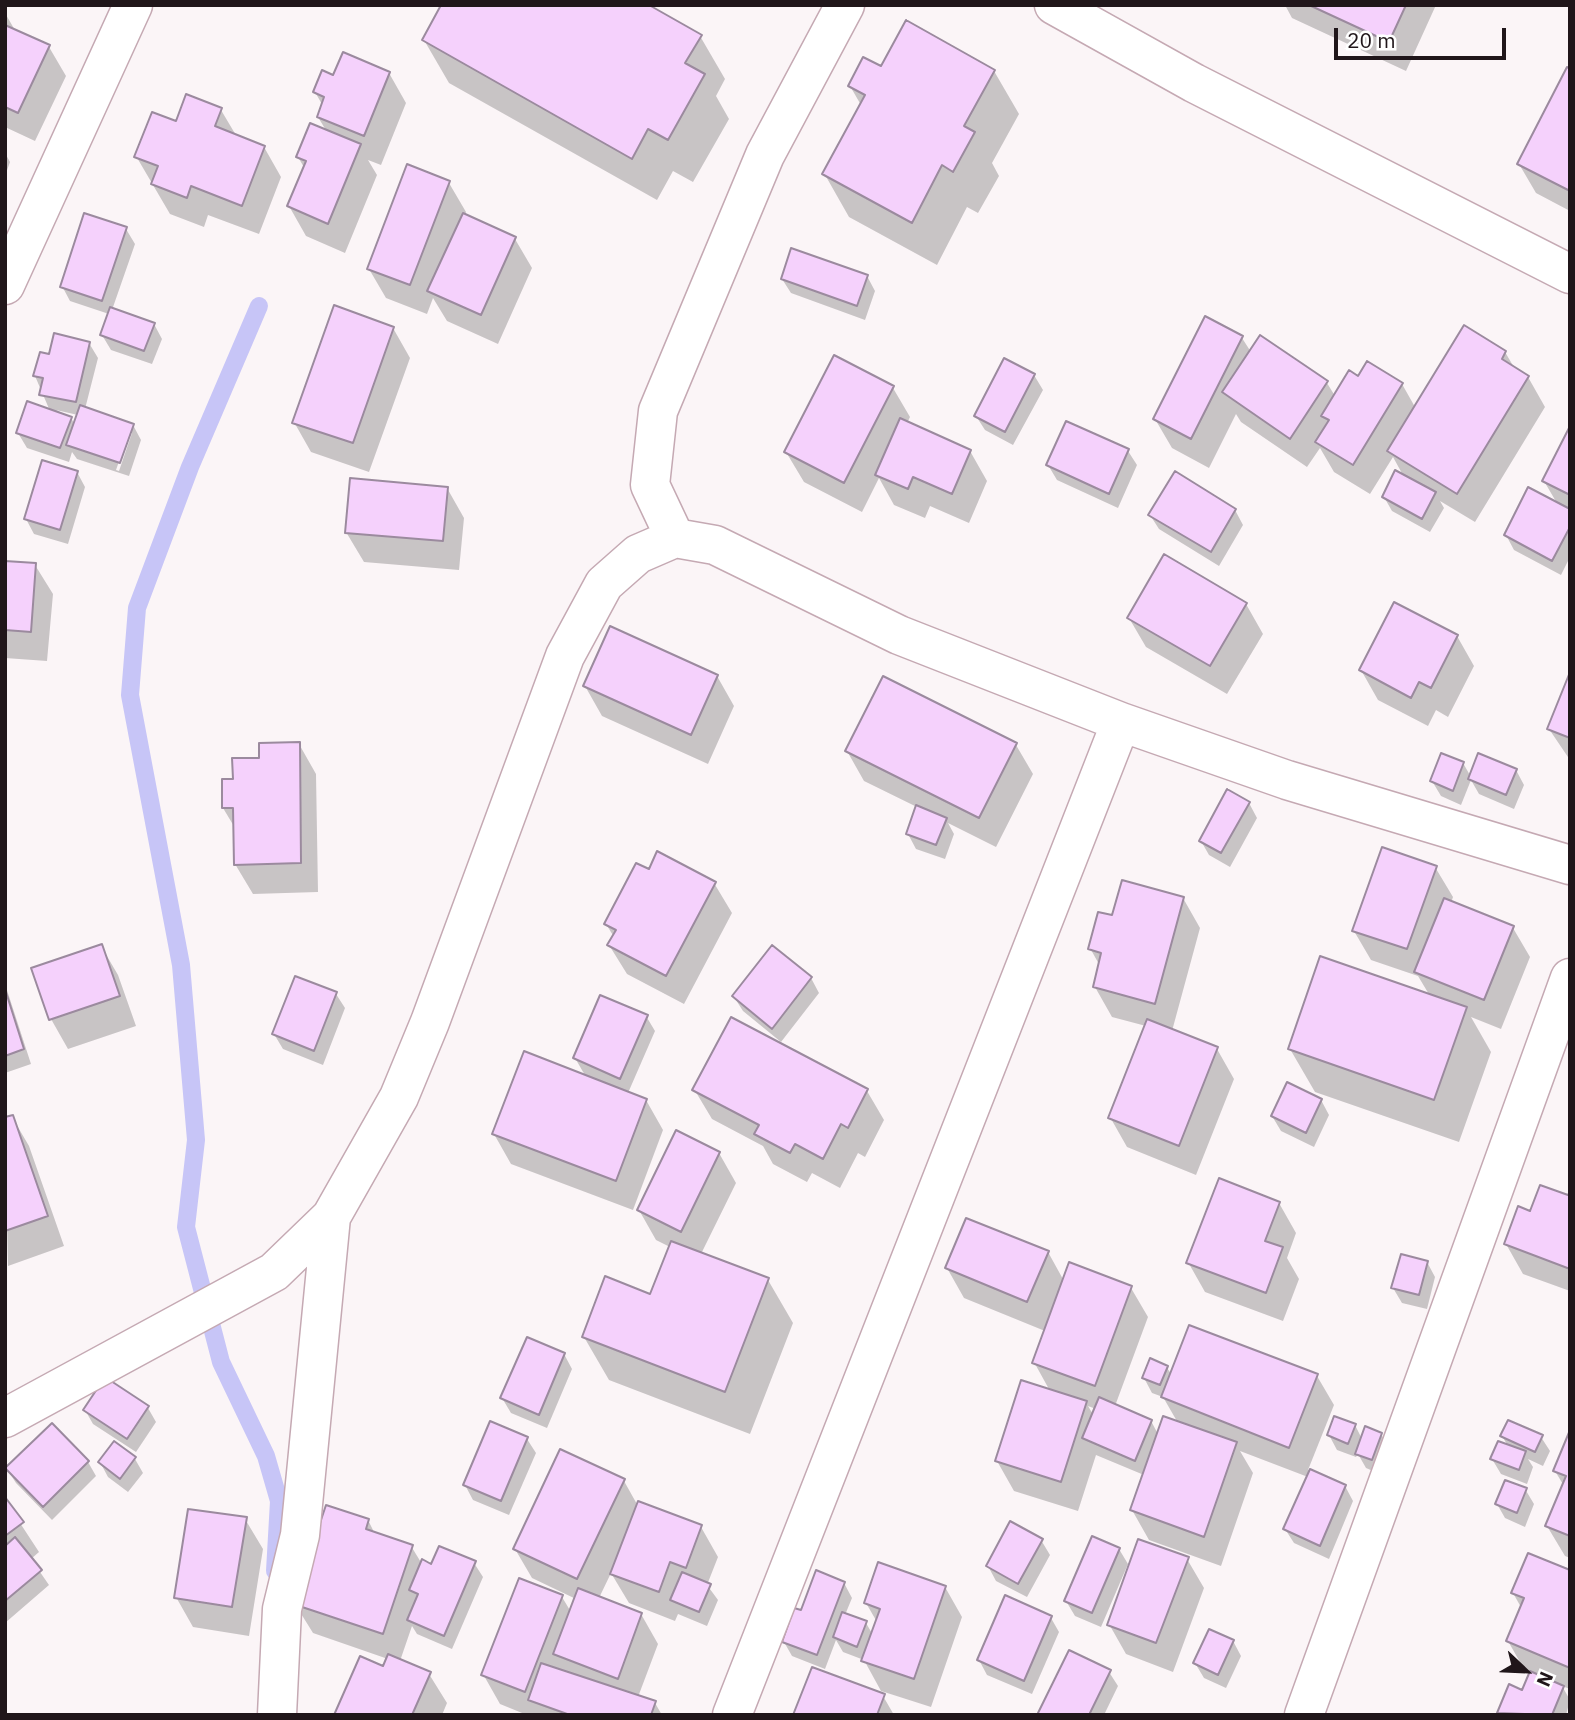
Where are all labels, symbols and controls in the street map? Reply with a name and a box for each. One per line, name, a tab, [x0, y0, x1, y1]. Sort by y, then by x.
scale bar	[1337, 14, 1508, 58]
text: 20 m	[1347, 26, 1396, 54]
north arrow	[1491, 1636, 1561, 1706]
text: N	[1532, 1668, 1559, 1690]

